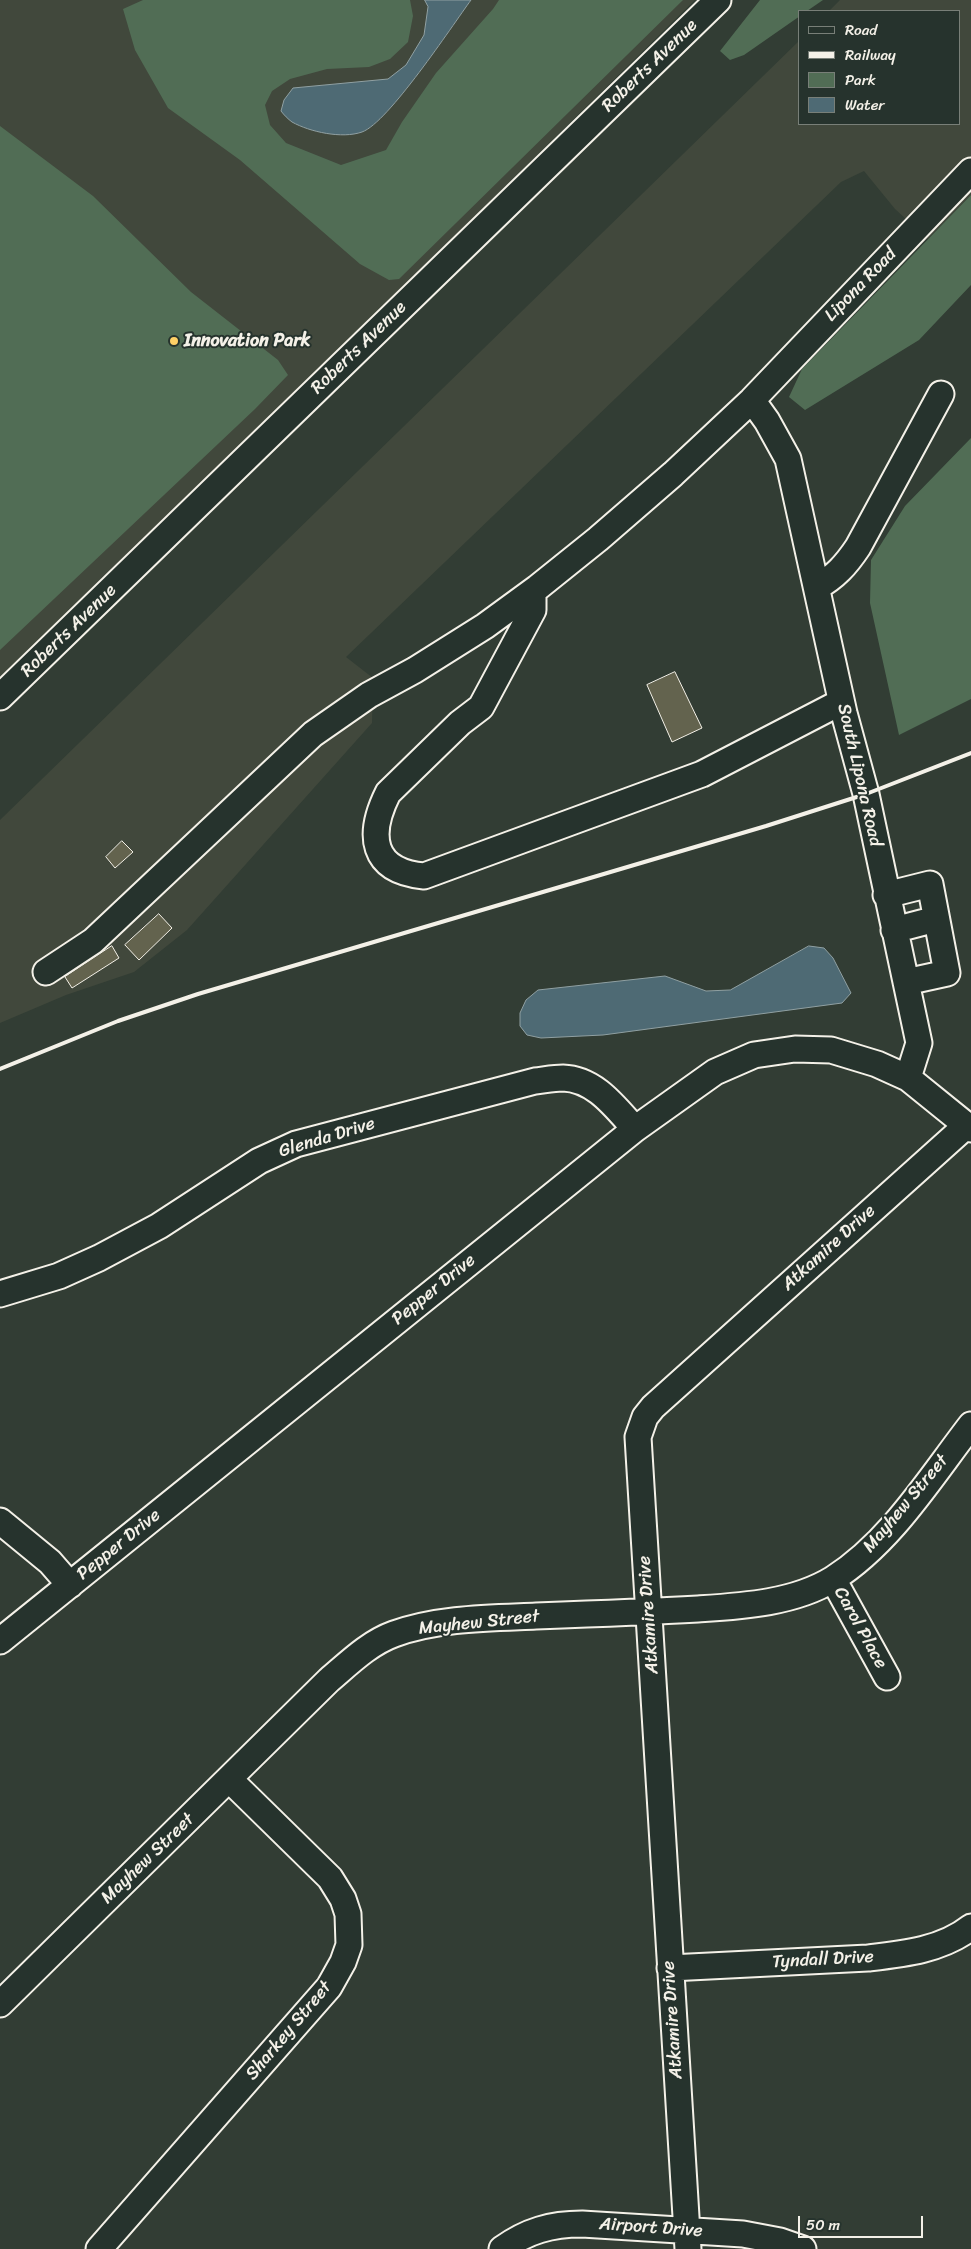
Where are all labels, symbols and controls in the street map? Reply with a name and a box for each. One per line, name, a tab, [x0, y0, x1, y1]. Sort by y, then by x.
legend	[798, 10, 961, 125]
street label: Roberts Avenue	[598, 15, 702, 117]
text: Road	[845, 17, 877, 43]
text: Railway	[845, 42, 896, 68]
text: Park	[845, 67, 876, 93]
text: Water	[845, 92, 885, 118]
street label: Lipona Road	[821, 244, 901, 326]
street label: Roberts Avenue	[307, 297, 411, 399]
place label: Innovation Park	[184, 330, 310, 352]
marker: Innovation Park	[168, 335, 180, 347]
street label: Roberts Avenue	[17, 580, 121, 682]
street label: South Lipona Road	[832, 701, 886, 849]
street label: Glenda Drive	[276, 1113, 378, 1163]
street label: Atkamire Drive	[778, 1200, 880, 1296]
street label: Pepper Drive	[388, 1250, 480, 1330]
street label: Mayhew Street	[859, 1451, 953, 1557]
street label: Pepper Drive	[73, 1505, 165, 1585]
street label: Atkamire Drive	[634, 1555, 664, 1675]
street label: Carol Place	[829, 1583, 891, 1673]
street label: Mayhew Street	[418, 1606, 540, 1640]
street label: Mayhew Street	[97, 1809, 199, 1909]
street label: Tyndall Drive	[772, 1947, 874, 1973]
street label: Atkamire Drive	[658, 1960, 688, 2080]
street label: Sharkey Street	[241, 1977, 337, 2085]
scale bar	[801, 2206, 926, 2238]
text: 50 m	[806, 2212, 840, 2238]
street label: Airport Drive	[599, 2214, 703, 2242]

